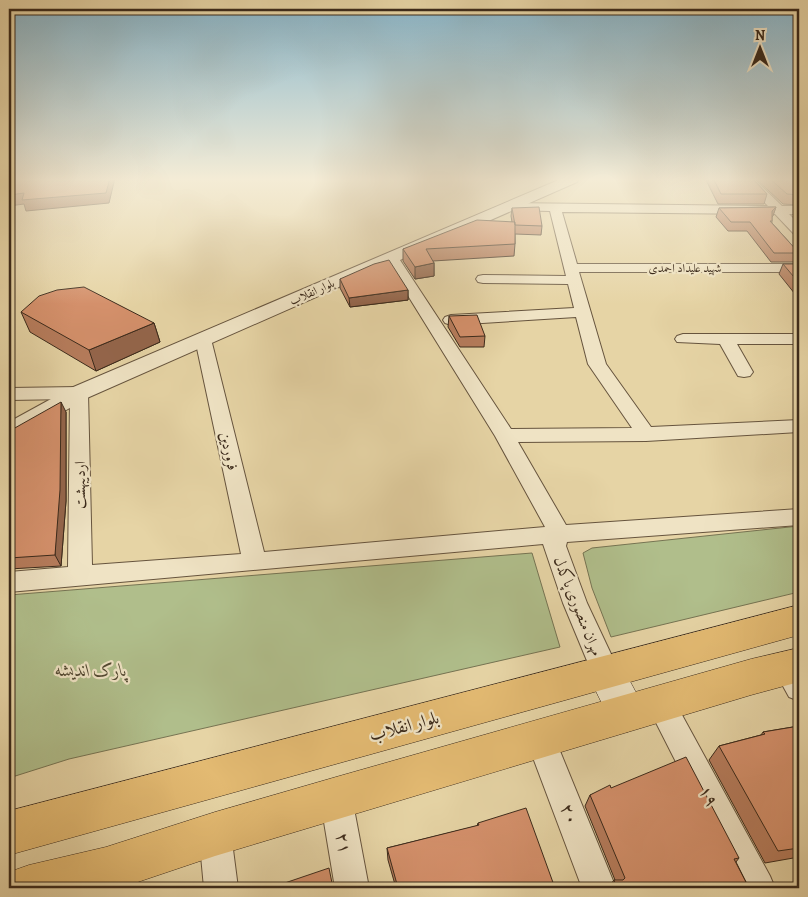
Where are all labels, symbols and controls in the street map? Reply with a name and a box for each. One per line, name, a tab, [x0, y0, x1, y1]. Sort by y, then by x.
north arrow	[736, 22, 786, 72]
text: N	[755, 26, 765, 45]
street label: شهید علیداد احمدی	[649, 260, 721, 276]
street label: بلوار انقلاب	[287, 275, 337, 309]
street label: فروردین	[215, 430, 243, 472]
street label: اردیبهشت	[70, 461, 90, 509]
street label: مهران منصوری پاکدل	[548, 553, 607, 659]
park label: پارک اندیشه	[55, 658, 129, 683]
street label: بلوار انقلاب	[366, 705, 442, 747]
street label: ۱۹	[693, 781, 725, 811]
street label: ۲۰	[555, 800, 585, 828]
street label: ۲۱	[330, 831, 358, 855]

